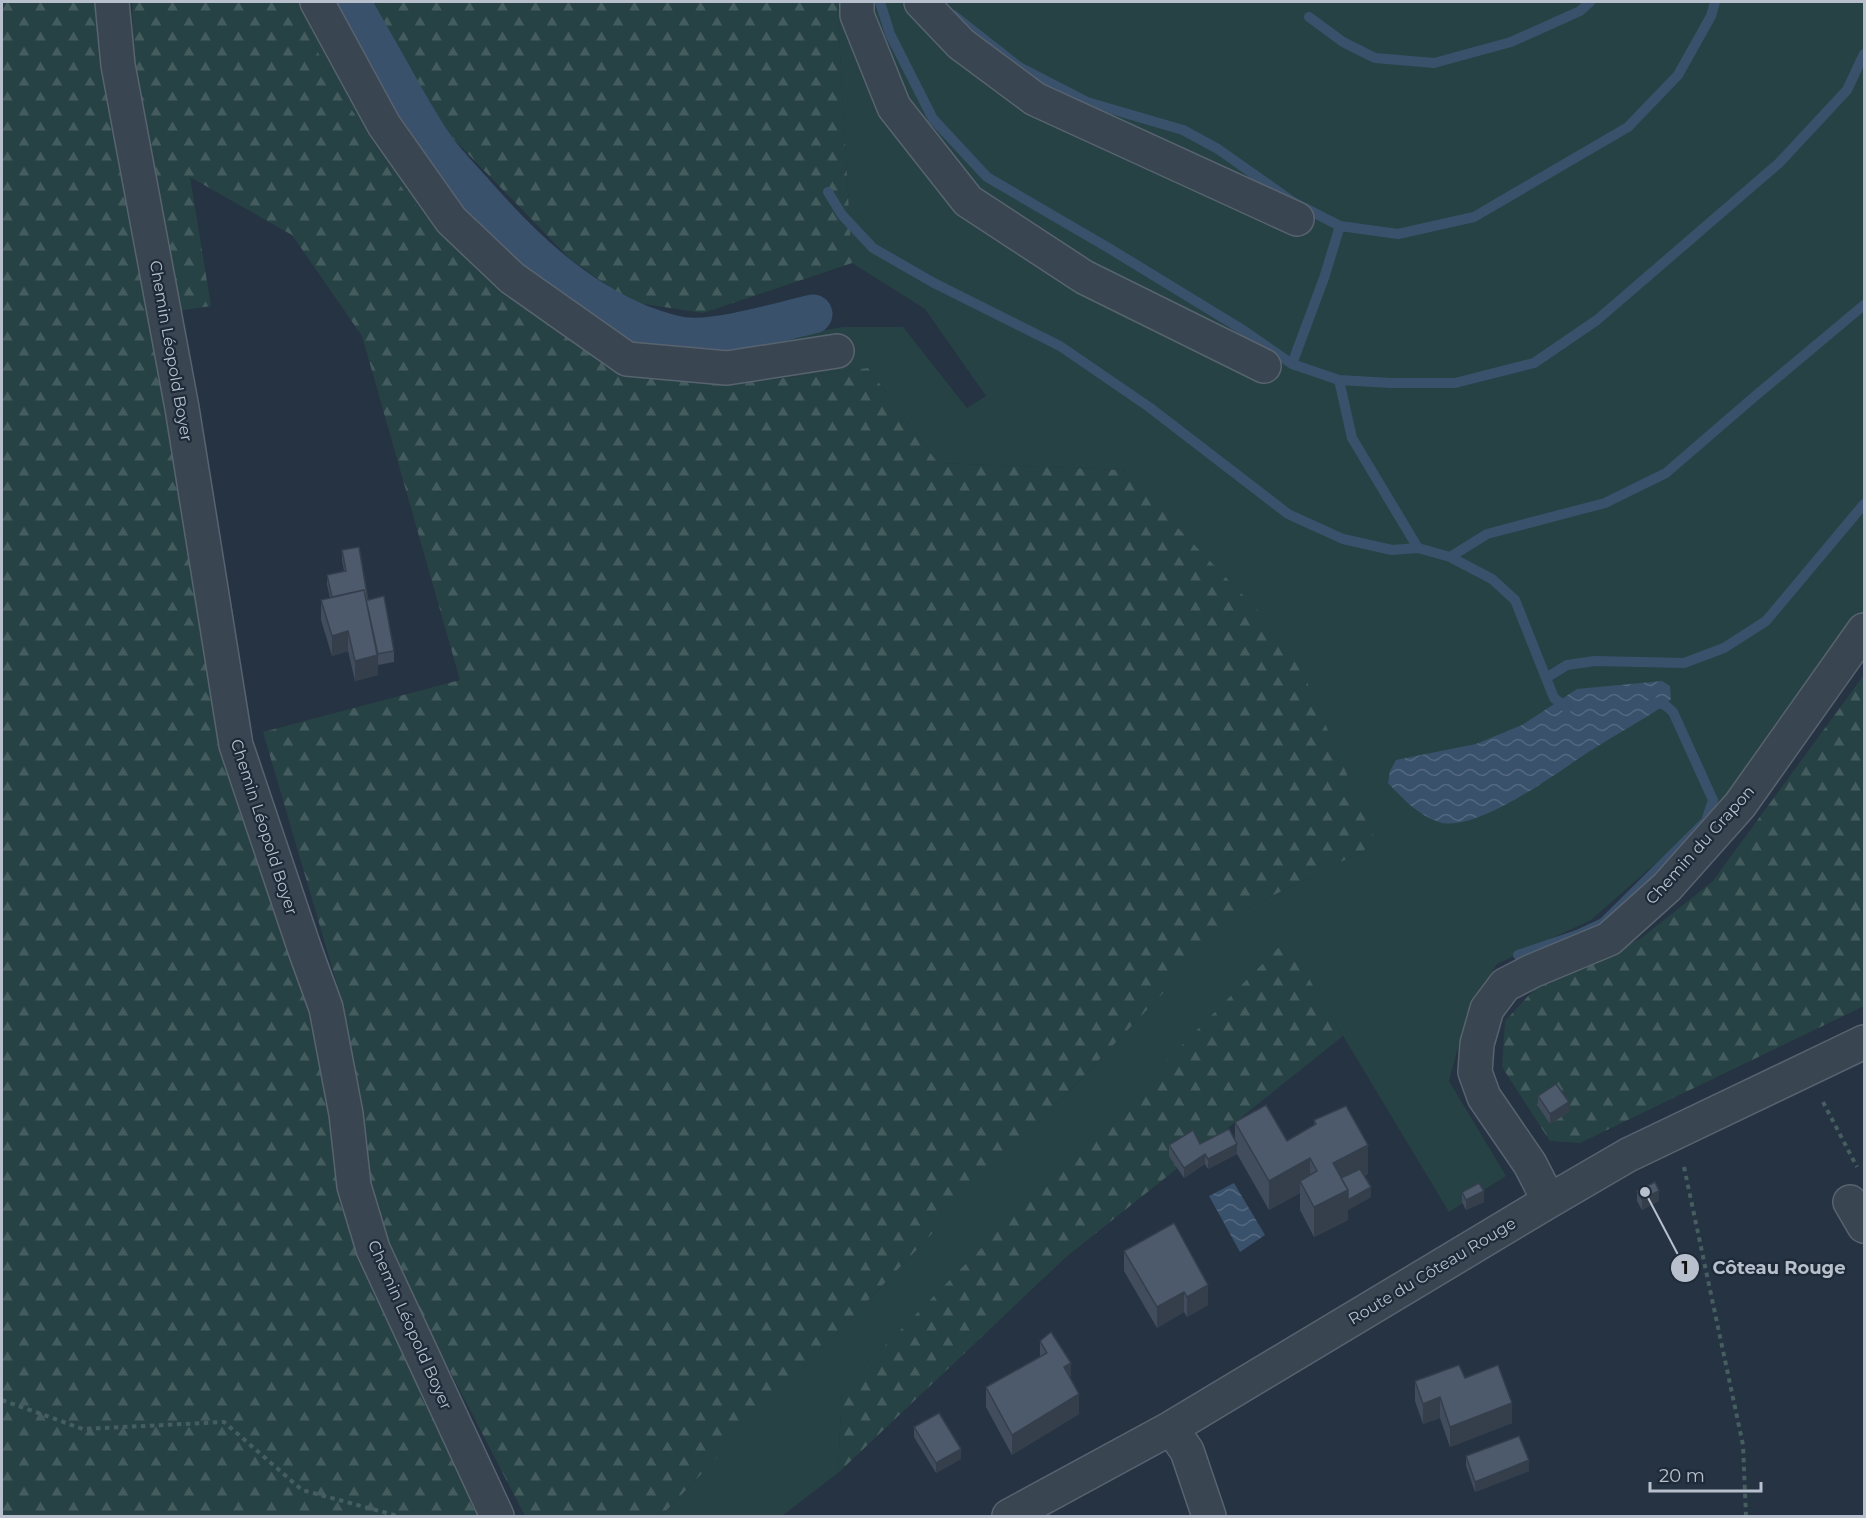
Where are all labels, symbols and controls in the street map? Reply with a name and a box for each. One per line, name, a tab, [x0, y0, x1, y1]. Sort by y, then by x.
street label: Chemin Léopold Boyer	[146, 259, 196, 443]
street label: Chemin Léopold Boyer	[227, 737, 301, 917]
street label: Chemin du Grapon	[1642, 782, 1758, 908]
street label: Route du Côteau Rouge	[1345, 1213, 1519, 1329]
street label: Chemin Léopold Boyer	[364, 1237, 456, 1413]
callout: Côteau Rouge	[1670, 1250, 1857, 1286]
text: 1	[1681, 1257, 1689, 1279]
text: Côteau Rouge	[1712, 1257, 1846, 1279]
scale bar	[1650, 1455, 1761, 1493]
text: 20 m	[1659, 1465, 1705, 1487]

